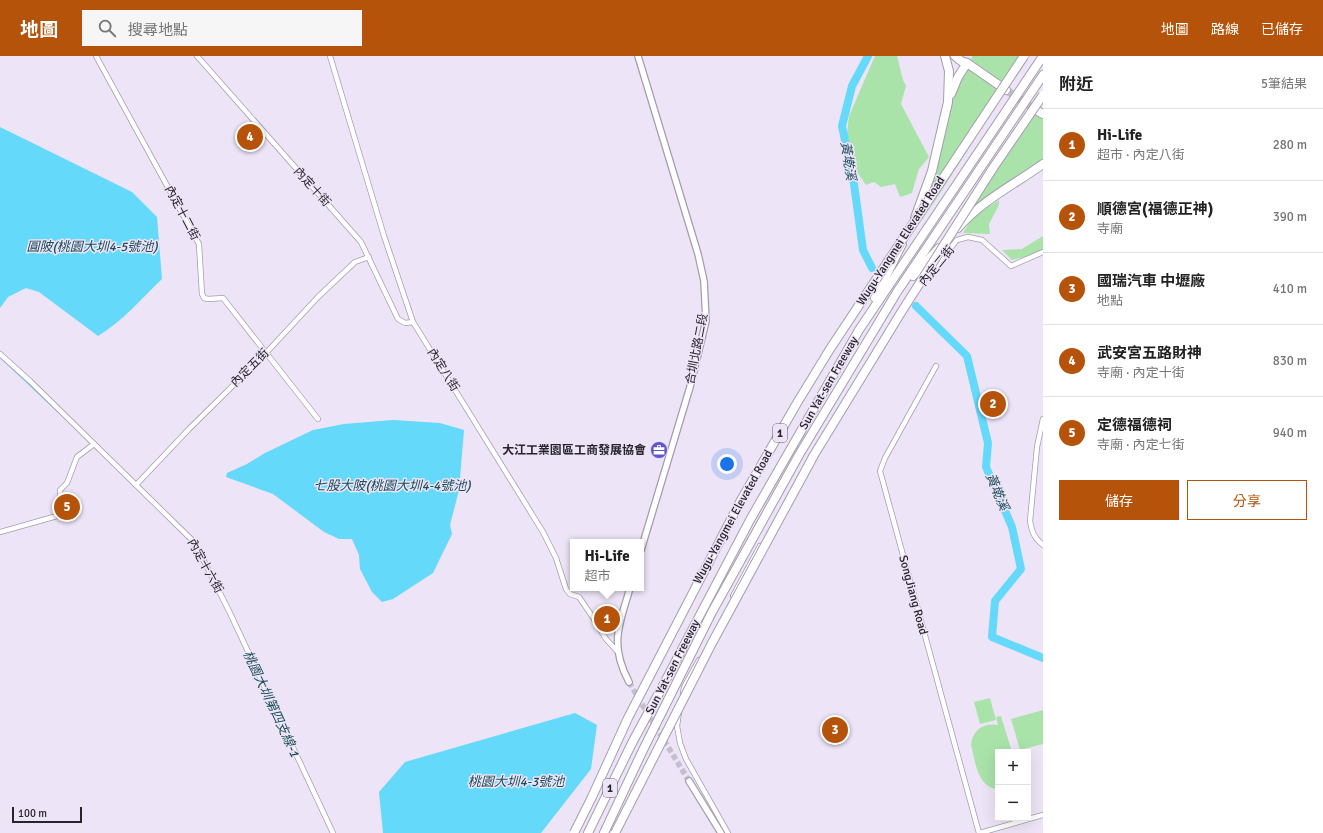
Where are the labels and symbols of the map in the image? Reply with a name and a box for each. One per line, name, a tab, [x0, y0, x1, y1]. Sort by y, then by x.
pin: 4	[237, 122, 263, 152]
water label: 黃墘溪	[837, 140, 859, 183]
street label: 內定十街	[290, 164, 334, 210]
street label: Wugu-Yangmei Elevated Road	[854, 174, 948, 308]
street label: 內定十二街	[161, 183, 203, 243]
water label: 圓陂(桃園大圳4-5號池)	[26, 239, 158, 255]
street label: 內定二街	[916, 243, 958, 289]
street label: 合圳北路二段	[683, 312, 711, 386]
street label: Sun Yat-sen Freeway	[796, 334, 862, 432]
street label: 內定五街	[228, 346, 272, 390]
street label: 內定八街	[424, 346, 462, 394]
pin: 2	[980, 389, 1006, 419]
road number: 1	[773, 424, 787, 442]
office icon: 大江工業園區工商發展協會	[649, 440, 669, 460]
place label: 大江工業園區工商發展協會	[502, 443, 646, 458]
street label: Wugu-Yangmei Elevated Road	[690, 447, 776, 587]
your location	[717, 454, 737, 474]
water label: 黃墘溪	[982, 471, 1013, 515]
water label: 七股大陂(桃園大圳4-4號池)	[313, 478, 471, 494]
pin: 5	[54, 492, 80, 522]
street label: 內定十六街	[184, 536, 226, 596]
street label: SongJiang Road	[895, 554, 931, 636]
pin: 1	[594, 604, 620, 634]
street label: Sun Yat-sen Freeway	[643, 617, 704, 717]
water label: 桃園大圳第四支線-1	[239, 648, 303, 760]
pin: 3	[822, 715, 848, 745]
water label: 桃園大圳4-3號池	[468, 774, 566, 790]
road number: 1	[603, 779, 617, 797]
scale bar	[12, 805, 82, 824]

